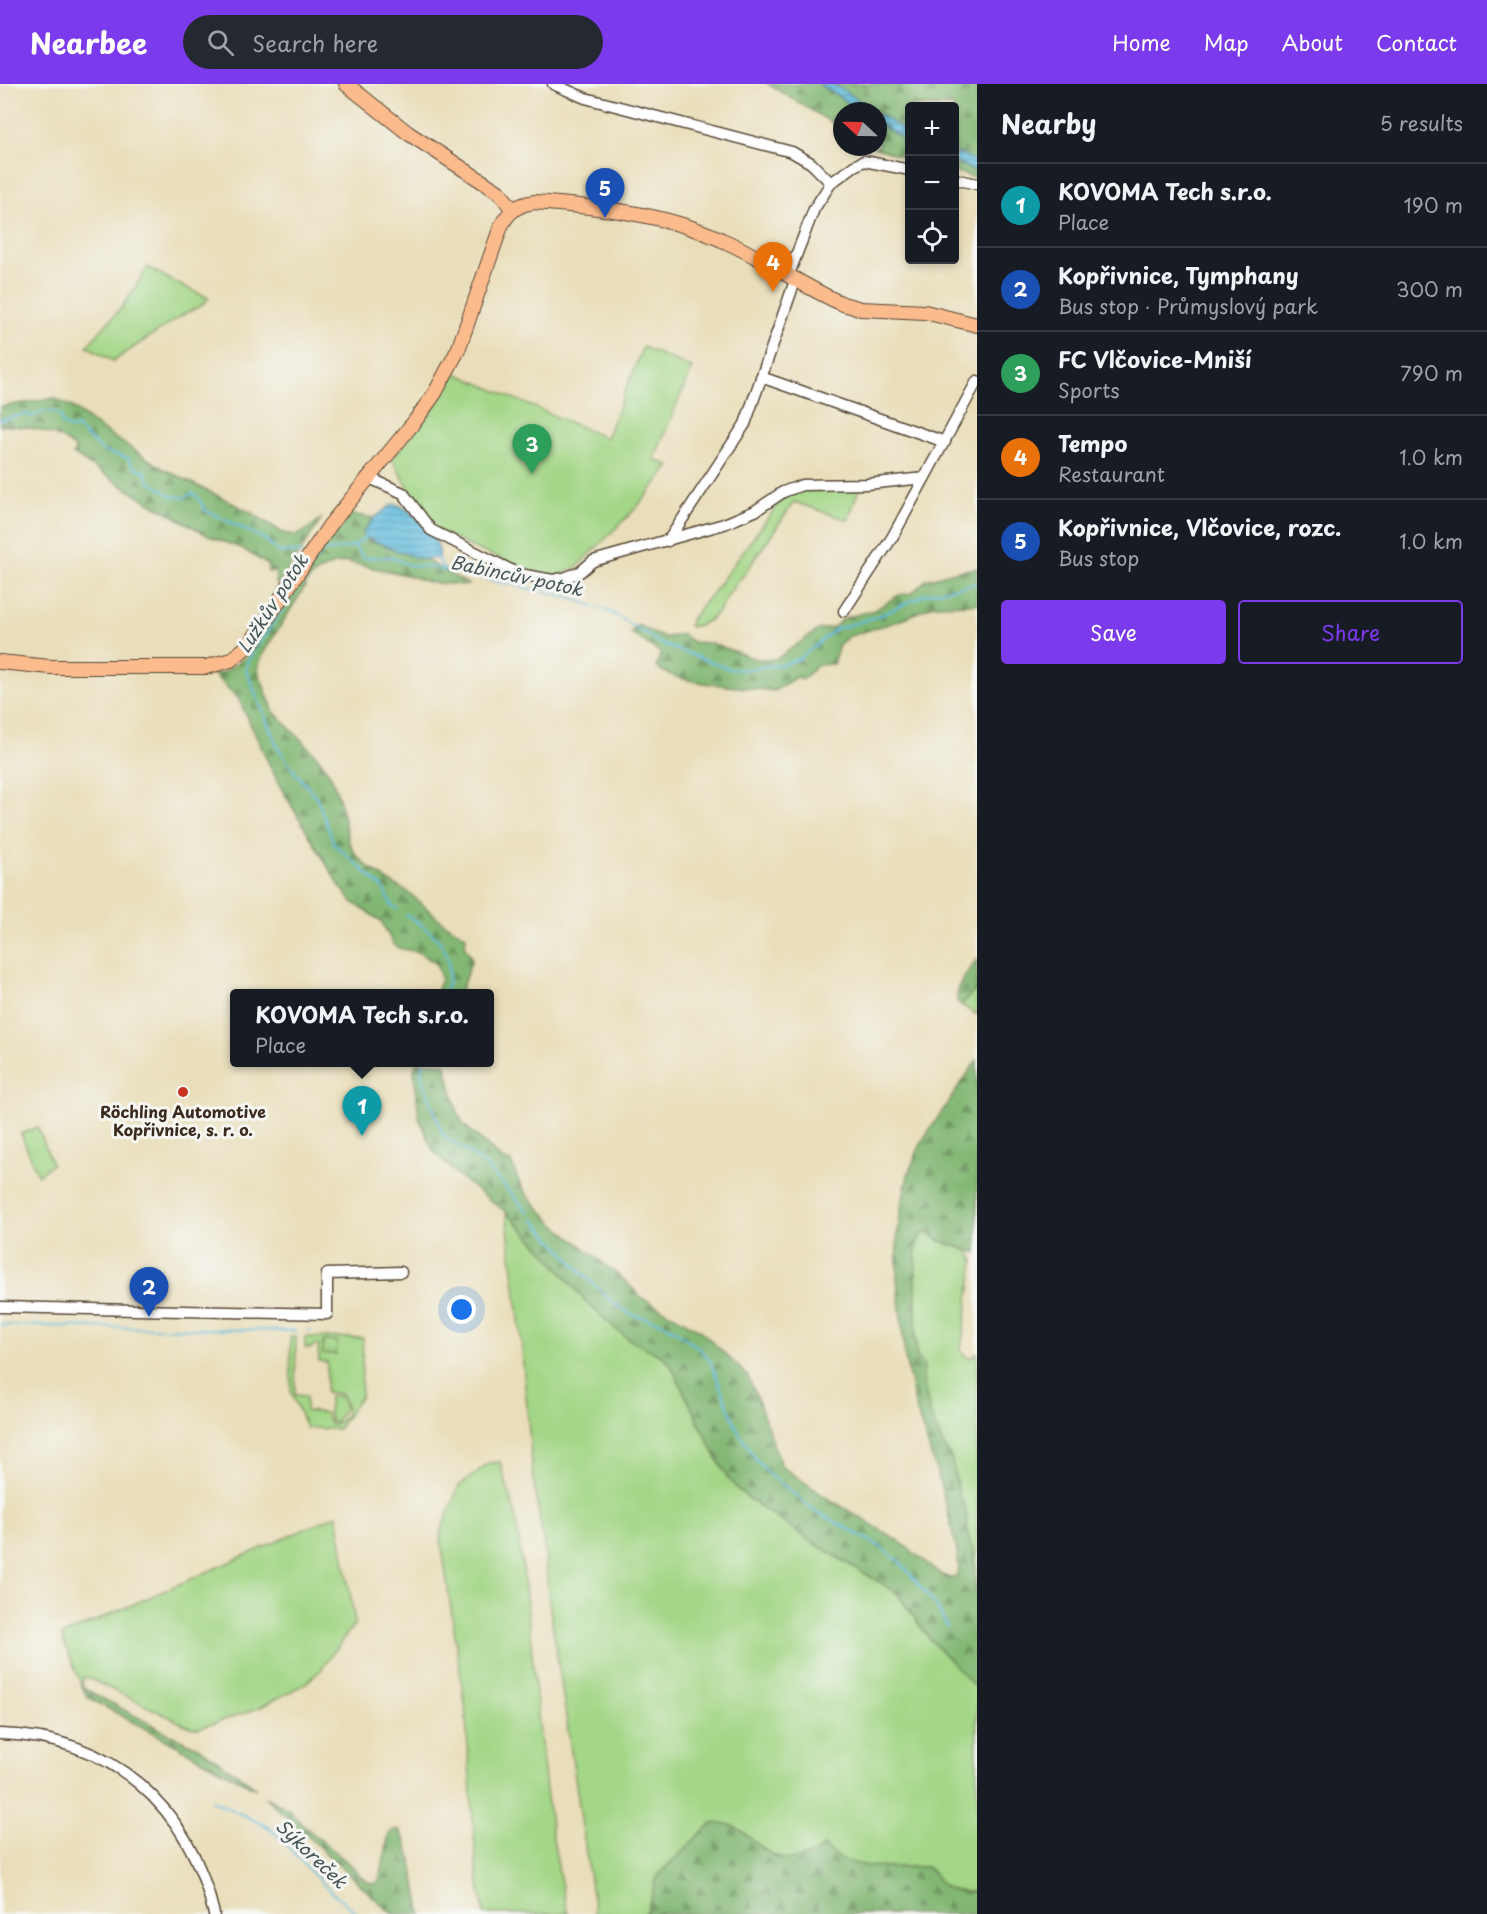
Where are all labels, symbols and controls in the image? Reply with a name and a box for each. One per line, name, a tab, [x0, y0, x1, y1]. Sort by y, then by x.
search box	[183, 15, 603, 69]
text: Nearbee	[30, 21, 147, 64]
icon: search	[204, 26, 237, 59]
text: Search here	[252, 26, 378, 59]
text: Home	[1112, 26, 1171, 58]
text: Map	[1204, 26, 1249, 58]
text: About	[1282, 26, 1343, 58]
text: Contact	[1376, 26, 1457, 58]
north arrow	[833, 102, 887, 156]
map controls	[905, 102, 959, 264]
button: +	[905, 102, 959, 156]
text: Nearby	[1001, 104, 1096, 143]
text: 5 results	[1380, 108, 1463, 138]
button: −	[905, 156, 959, 210]
pin: 5	[586, 168, 624, 218]
text: KOVOMA Tech s.r.o.	[1058, 174, 1272, 207]
text: 1	[1016, 190, 1025, 220]
text: 190 m	[1404, 190, 1463, 220]
text: Place	[1058, 207, 1109, 237]
button: locate	[905, 210, 959, 264]
pin: 4	[754, 242, 792, 292]
text: Kopřivnice, Tymphany	[1058, 258, 1299, 291]
text: 2	[1013, 274, 1028, 304]
text: 300 m	[1396, 274, 1463, 304]
text: Bus stop · Průmyslový park	[1058, 291, 1318, 321]
text: FC Vlčovice-Mniší	[1058, 342, 1251, 375]
text: 3	[1014, 358, 1027, 388]
text: 790 m	[1400, 358, 1463, 388]
text: Sports	[1058, 375, 1120, 405]
pin: 3	[512, 424, 552, 474]
text: Tempo	[1058, 426, 1128, 459]
text: 4	[1014, 442, 1027, 472]
text: 1.0 km	[1399, 442, 1463, 472]
text: Restaurant	[1058, 459, 1165, 489]
text: Kopřivnice, Vlčovice, rozc.	[1058, 510, 1341, 543]
text: 5	[1014, 526, 1027, 556]
text: 1.0 km	[1399, 526, 1463, 556]
text: Bus stop	[1058, 543, 1139, 573]
water label: Lužkův potok	[230, 548, 315, 658]
water label: Babincův potok	[448, 548, 586, 602]
button: Save	[1001, 600, 1226, 664]
button: Share	[1238, 600, 1463, 664]
popup	[230, 989, 494, 1067]
text: KOVOMA Tech s.r.o.	[255, 997, 469, 1030]
text: Place	[255, 1030, 306, 1060]
marker: Röchling Automotive Kopřivnice, s. r. o.	[176, 1085, 190, 1099]
pin: 1	[342, 1086, 382, 1136]
place label: Röchling Automotive Kopřivnice, s. r. o.	[100, 1099, 266, 1141]
pin: 2	[130, 1268, 168, 1317]
your location	[447, 1295, 476, 1324]
water label: Sýkoreček	[270, 1812, 354, 1895]

